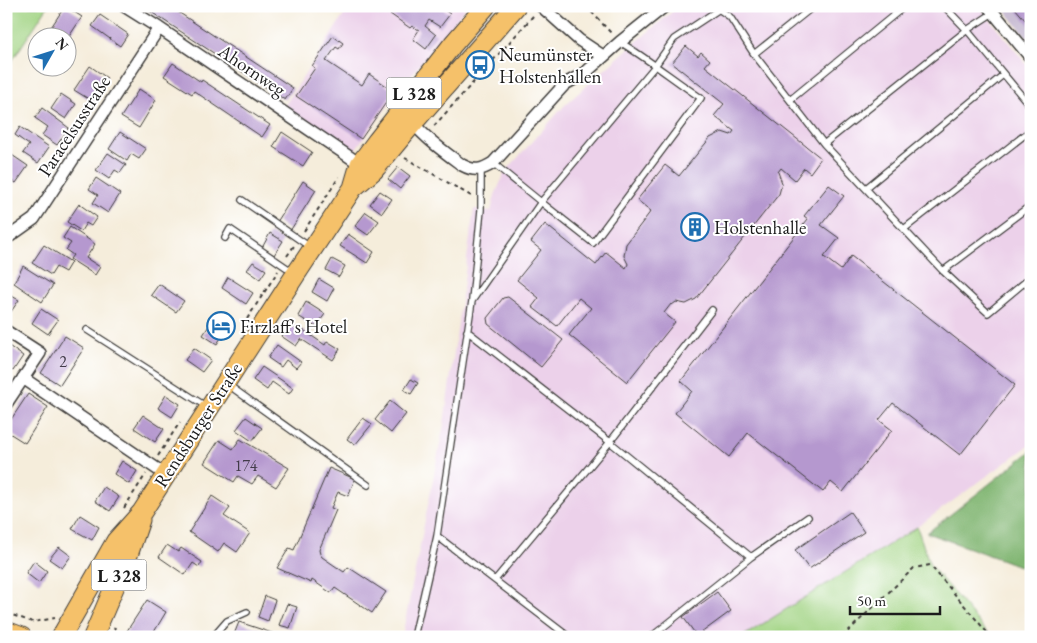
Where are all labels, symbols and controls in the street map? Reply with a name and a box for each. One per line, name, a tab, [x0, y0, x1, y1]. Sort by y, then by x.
north arrow	[28, 28, 78, 78]
text: N	[52, 34, 73, 54]
street label: Ahornweg	[212, 38, 291, 102]
place label: Neumünster Holstenhallen	[499, 42, 602, 89]
bus stop icon: Neumünster Holstenhallen	[465, 50, 495, 80]
street label: Paracelsusstraße	[32, 71, 116, 181]
road number: L 328	[386, 78, 442, 109]
building icon: Holstenhalle	[680, 212, 710, 242]
place label: Holstenhalle	[714, 215, 807, 240]
hotel icon: Firzlaff's Hotel	[206, 311, 236, 341]
place label: Firzlaff's Hotel	[240, 314, 348, 339]
house number: 2	[59, 351, 67, 372]
street label: Rendsburger Straße	[148, 358, 248, 492]
house number: 174	[234, 455, 258, 476]
road number: L 328	[92, 560, 146, 590]
scale bar	[850, 583, 940, 615]
text: 50 m	[857, 591, 886, 610]

